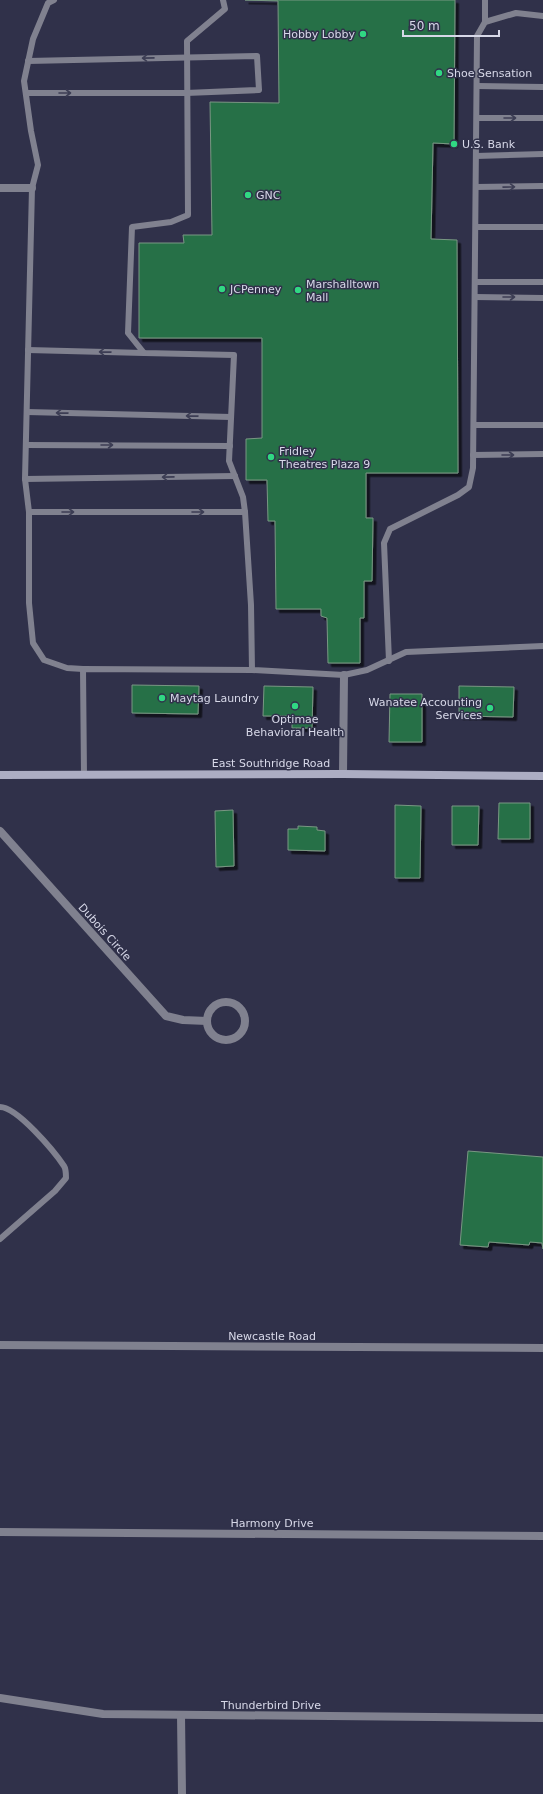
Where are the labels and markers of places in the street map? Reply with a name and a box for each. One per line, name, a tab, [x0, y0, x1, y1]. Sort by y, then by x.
place label: Hobby Lobby	[283, 28, 355, 41]
marker: Hobby Lobby	[358, 29, 368, 39]
place label: Shoe Sensation	[447, 67, 532, 80]
marker: Shoe Sensation	[434, 68, 444, 78]
place label: U.S. Bank	[462, 138, 516, 151]
marker: U.S. Bank	[449, 139, 459, 149]
place label: GNC	[256, 189, 281, 202]
marker: GNC	[243, 190, 253, 200]
place label: Marshalltown Mall	[306, 278, 379, 304]
place label: JCPenney	[229, 283, 282, 296]
marker: JCPenney	[217, 284, 227, 294]
marker: Marshalltown Mall	[293, 285, 303, 295]
place label: Fridley Theatres Plaza 9	[278, 445, 370, 471]
marker: Fridley Theatres Plaza 9	[266, 452, 276, 462]
place label: Maytag Laundry	[170, 692, 260, 705]
marker: Maytag Laundry	[157, 693, 167, 703]
place label: Wanatee Accounting Services	[369, 696, 482, 722]
marker: Optimae Behavioral Health	[290, 701, 300, 711]
marker: Wanatee Accounting Services	[485, 703, 495, 713]
place label: Optimae Behavioral Health	[246, 713, 344, 739]

